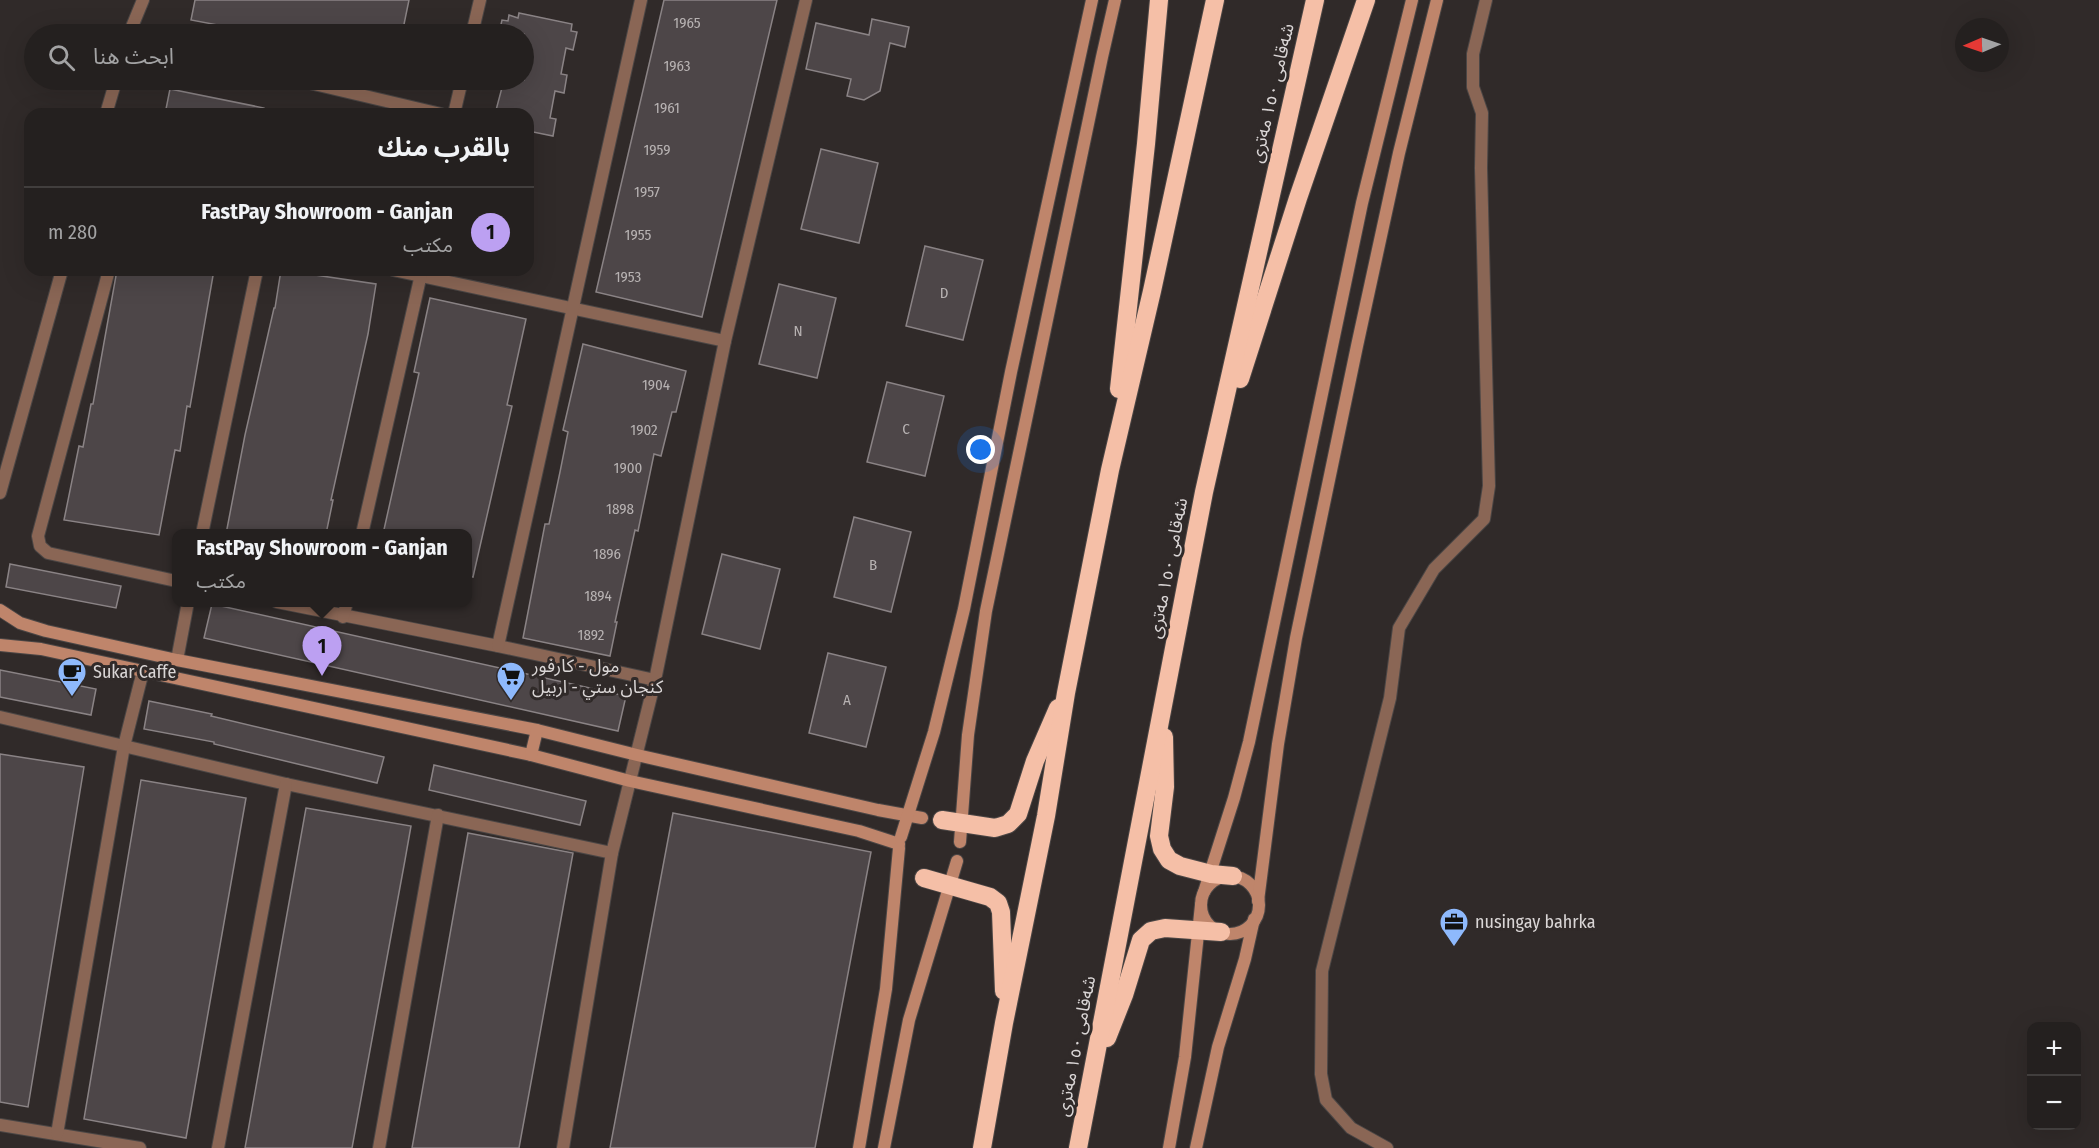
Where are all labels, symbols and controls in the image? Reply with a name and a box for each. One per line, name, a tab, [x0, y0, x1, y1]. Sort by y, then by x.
house number: 1965	[673, 14, 701, 32]
north arrow	[1955, 18, 2009, 72]
street label: شەقامی ١٥٠ مەتری	[1245, 21, 1299, 165]
search box	[24, 24, 534, 90]
icon: search	[45, 41, 78, 74]
text: ابحث هنا	[93, 43, 174, 70]
house number: 1963	[663, 57, 691, 75]
house number: 1961	[654, 99, 680, 117]
text: بالقرب منك	[378, 132, 510, 163]
house number: 1959	[643, 141, 671, 159]
house number: 1957	[634, 183, 660, 201]
text: FastPay Showroom - Ganjan	[201, 198, 453, 225]
text: 280 m	[48, 220, 97, 244]
text: 1	[486, 220, 495, 244]
house number: 1955	[625, 226, 652, 244]
text: مكتب	[403, 233, 453, 257]
house number: 1953	[615, 268, 642, 286]
house number: D	[940, 284, 948, 302]
house number: N	[793, 322, 803, 340]
house number: 1904	[642, 376, 670, 394]
house number: C	[902, 420, 910, 438]
house number: 1902	[630, 421, 658, 439]
your location	[966, 435, 995, 464]
house number: 1900	[614, 459, 642, 477]
street label: شەقامی ١٥٠ مەتری	[1144, 496, 1192, 640]
house number: 1898	[606, 500, 634, 518]
popup	[172, 529, 472, 607]
text: FastPay Showroom - Ganjan	[196, 534, 448, 561]
house number: 1896	[593, 545, 621, 563]
house number: B	[869, 556, 877, 574]
text: مكتب	[196, 569, 246, 593]
house number: 1894	[584, 587, 612, 605]
pin: 1	[302, 626, 342, 676]
house number: 1892	[578, 626, 605, 644]
place label: مول - كارفور كنجان ستي - اربيل	[531, 655, 664, 700]
cafe icon: Sukar Caffe	[56, 656, 88, 698]
supermarket icon: مول - كارفور كنجان ستي - اربيل	[495, 660, 527, 702]
place label: Sukar Caffe	[93, 661, 176, 683]
house number: A	[843, 691, 851, 709]
office icon: nusingay bahrka	[1438, 906, 1470, 948]
place label: nusingay bahrka	[1475, 911, 1596, 933]
street label: شەقامی ١٥٠ مەتری	[1052, 974, 1100, 1118]
map controls	[2027, 1022, 2081, 1130]
button: +	[2027, 1022, 2081, 1076]
button: −	[2027, 1076, 2081, 1130]

